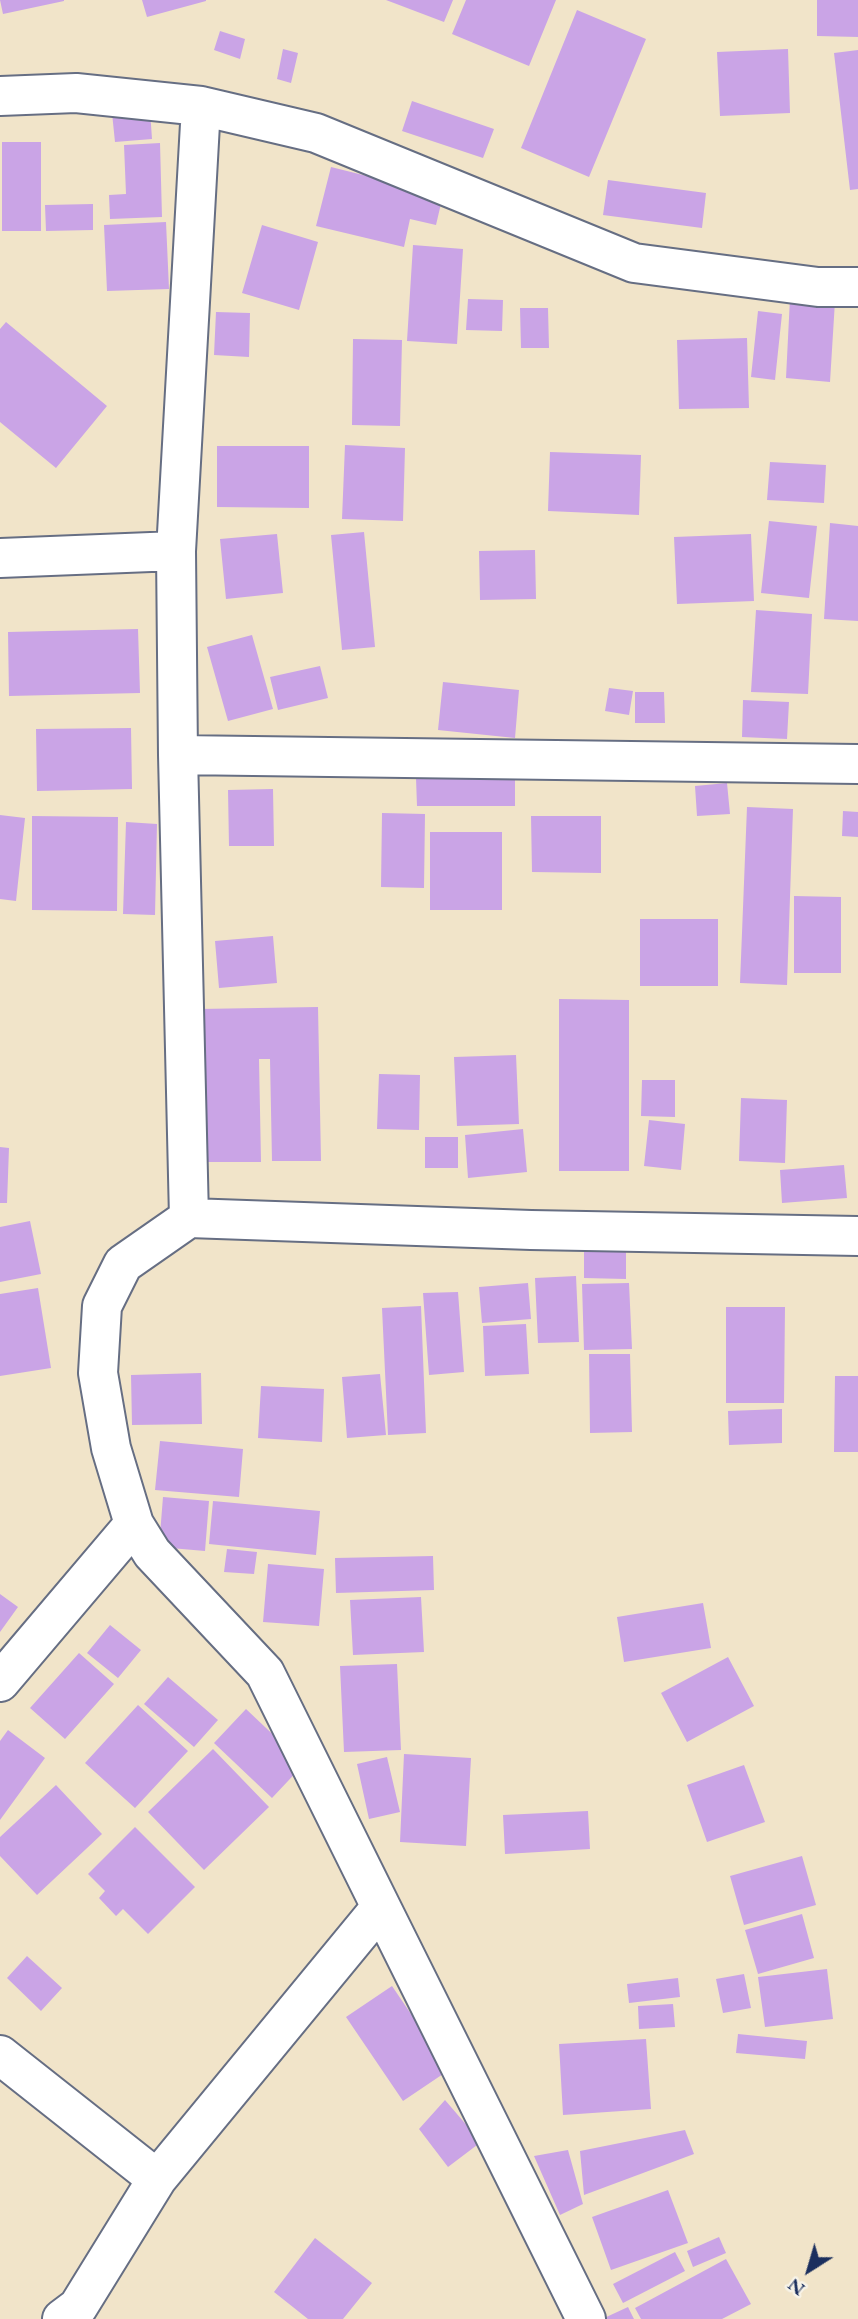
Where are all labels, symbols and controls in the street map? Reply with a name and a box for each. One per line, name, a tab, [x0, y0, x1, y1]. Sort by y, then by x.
north arrow	[774, 2235, 844, 2305]
text: N	[782, 2273, 810, 2302]

